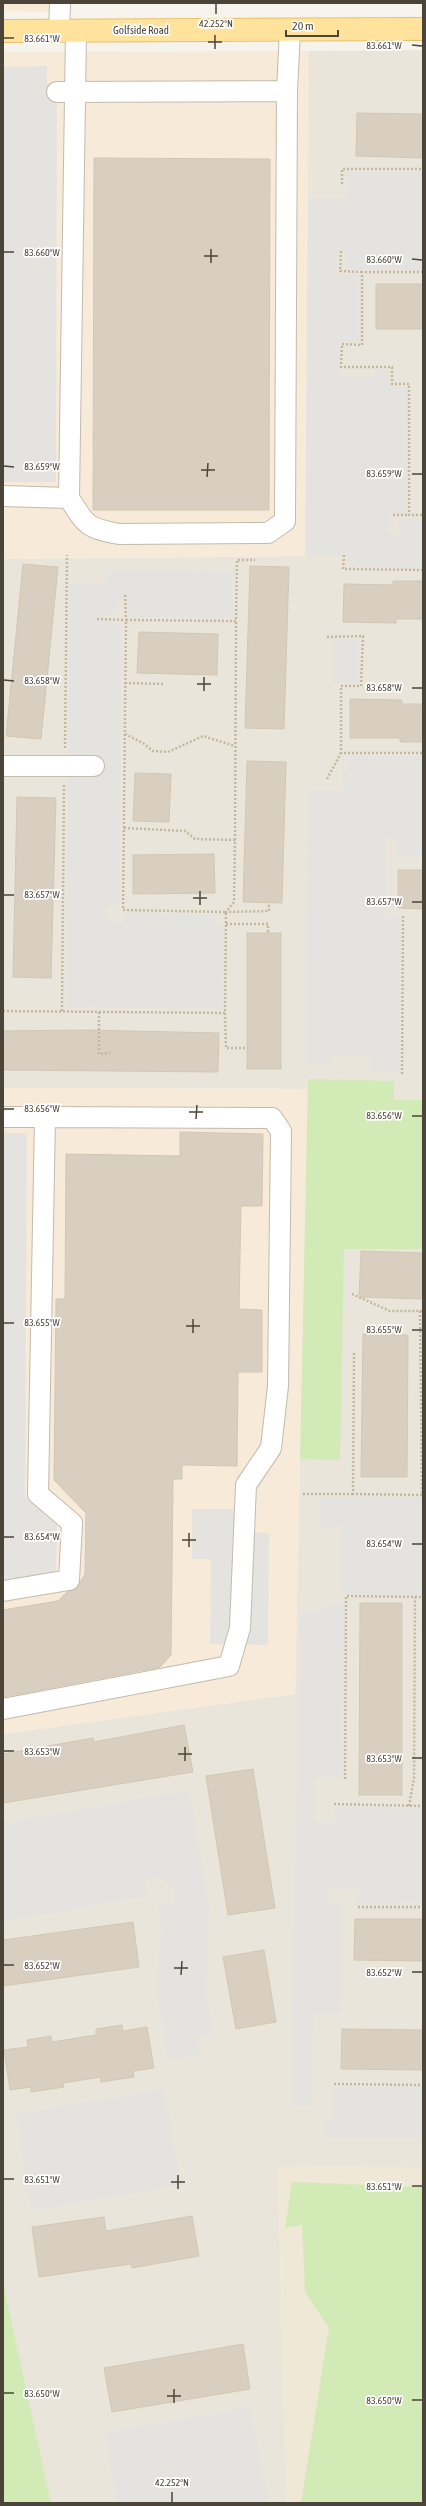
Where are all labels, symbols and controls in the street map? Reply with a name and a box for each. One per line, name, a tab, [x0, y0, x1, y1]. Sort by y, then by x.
scale bar	[286, 12, 338, 38]
text: 42.252°N	[199, 18, 233, 29]
text: 20 m	[292, 19, 314, 33]
street label: Golfside Road	[113, 24, 169, 36]
text: 83.661°W	[24, 33, 60, 44]
text: 83.661°W	[366, 40, 402, 51]
text: 83.660°W	[24, 247, 60, 258]
text: 83.660°W	[366, 254, 402, 265]
text: 83.659°W	[24, 461, 60, 472]
text: 83.659°W	[366, 468, 402, 479]
text: 83.658°W	[24, 675, 60, 686]
text: 83.658°W	[366, 682, 402, 693]
text: 83.657°W	[24, 889, 60, 900]
text: 83.657°W	[366, 896, 402, 907]
text: 83.656°W	[24, 1103, 60, 1114]
text: 83.656°W	[366, 1110, 402, 1121]
text: 83.655°W	[24, 1317, 60, 1328]
text: 83.655°W	[366, 1324, 402, 1335]
text: 83.654°W	[24, 1531, 60, 1542]
text: 83.654°W	[366, 1538, 402, 1549]
text: 83.653°W	[24, 1746, 60, 1757]
text: 83.653°W	[366, 1753, 402, 1764]
text: 83.652°W	[24, 1960, 60, 1971]
text: 83.652°W	[366, 1967, 402, 1978]
text: 83.651°W	[24, 2174, 60, 2185]
text: 83.651°W	[366, 2181, 402, 2192]
text: 83.650°W	[24, 2388, 60, 2399]
text: 83.650°W	[366, 2395, 402, 2406]
text: 42.252°N	[155, 2477, 189, 2488]

